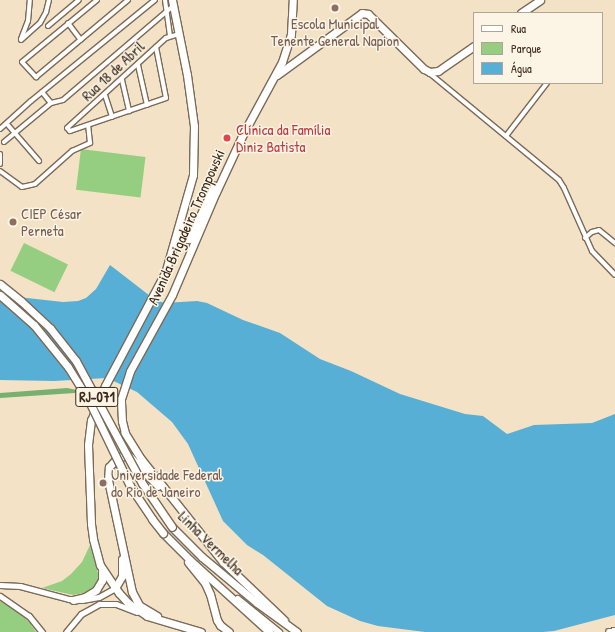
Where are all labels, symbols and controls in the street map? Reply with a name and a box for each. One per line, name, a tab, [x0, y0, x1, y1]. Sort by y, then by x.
marker: Escola Municipal Tenente General Napion	[330, 3, 340, 13]
legend	[473, 12, 603, 84]
place label: Escola Municipal Tenente General Napion	[271, 14, 399, 49]
text: Rua	[511, 20, 526, 37]
street label: Rua 18 de Abril	[78, 37, 148, 105]
text: Parque	[511, 40, 541, 57]
text: Água	[511, 60, 532, 77]
place label: Clínica da Família Diniz Batista	[236, 120, 330, 155]
marker: Clínica da Família Diniz Batista	[221, 132, 233, 144]
street label: Avenida Brigadeiro Trompowski	[144, 147, 228, 307]
place label: CIEP César Perneta	[21, 204, 82, 239]
marker: CIEP César Perneta	[8, 217, 18, 227]
road number: RJ-071	[75, 385, 119, 409]
place label: Universidade Federal do Rio de Janeiro	[111, 465, 222, 500]
marker: Universidade Federal do Rio de Janeiro	[98, 478, 108, 488]
street label: Linha Vermelha	[175, 507, 247, 579]

